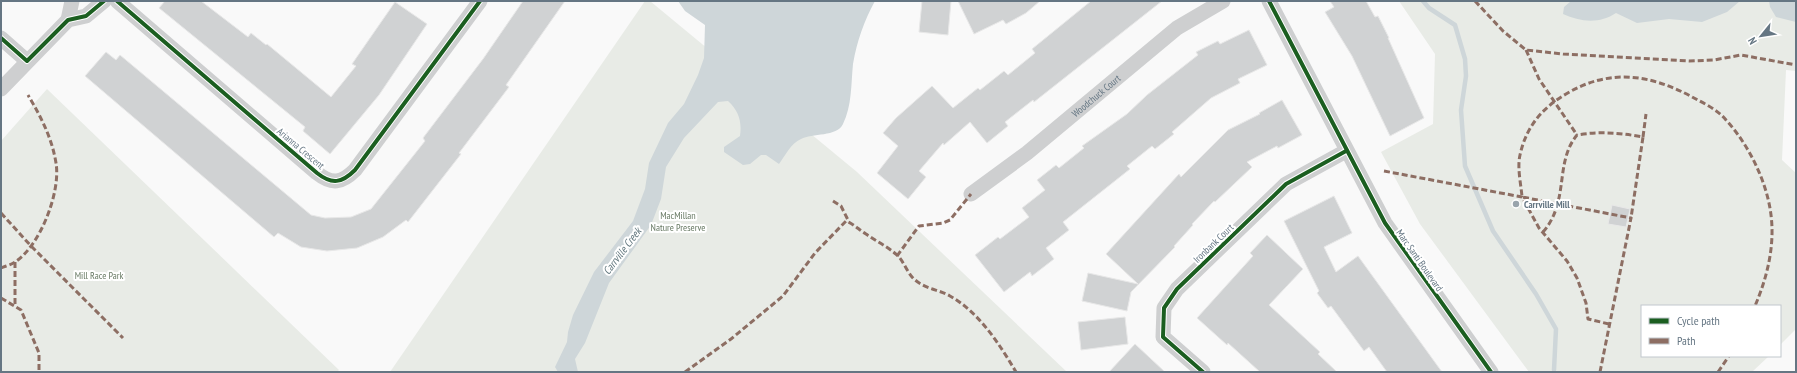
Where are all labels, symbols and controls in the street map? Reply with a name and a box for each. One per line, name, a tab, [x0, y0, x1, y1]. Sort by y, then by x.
north arrow	[1741, 16, 1781, 56]
text: N	[1745, 35, 1760, 47]
street label: Woodchuck Court	[1069, 72, 1123, 120]
street label: Arianna Crescent	[274, 125, 327, 172]
place label: Carrville Mill	[1524, 198, 1570, 211]
marker: Carrville Mill	[1511, 199, 1521, 209]
park label: MacMillan Nature Preserve	[651, 209, 705, 234]
street label: Ironbank Court	[1191, 221, 1236, 266]
water label: Carrville Creek	[600, 223, 645, 277]
street label: Marc Santi Boulevard	[1393, 227, 1446, 294]
park label: Mill Race Park	[75, 269, 123, 282]
legend	[1641, 305, 1781, 357]
text: Cycle path	[1677, 313, 1720, 328]
text: Path	[1677, 333, 1695, 348]

